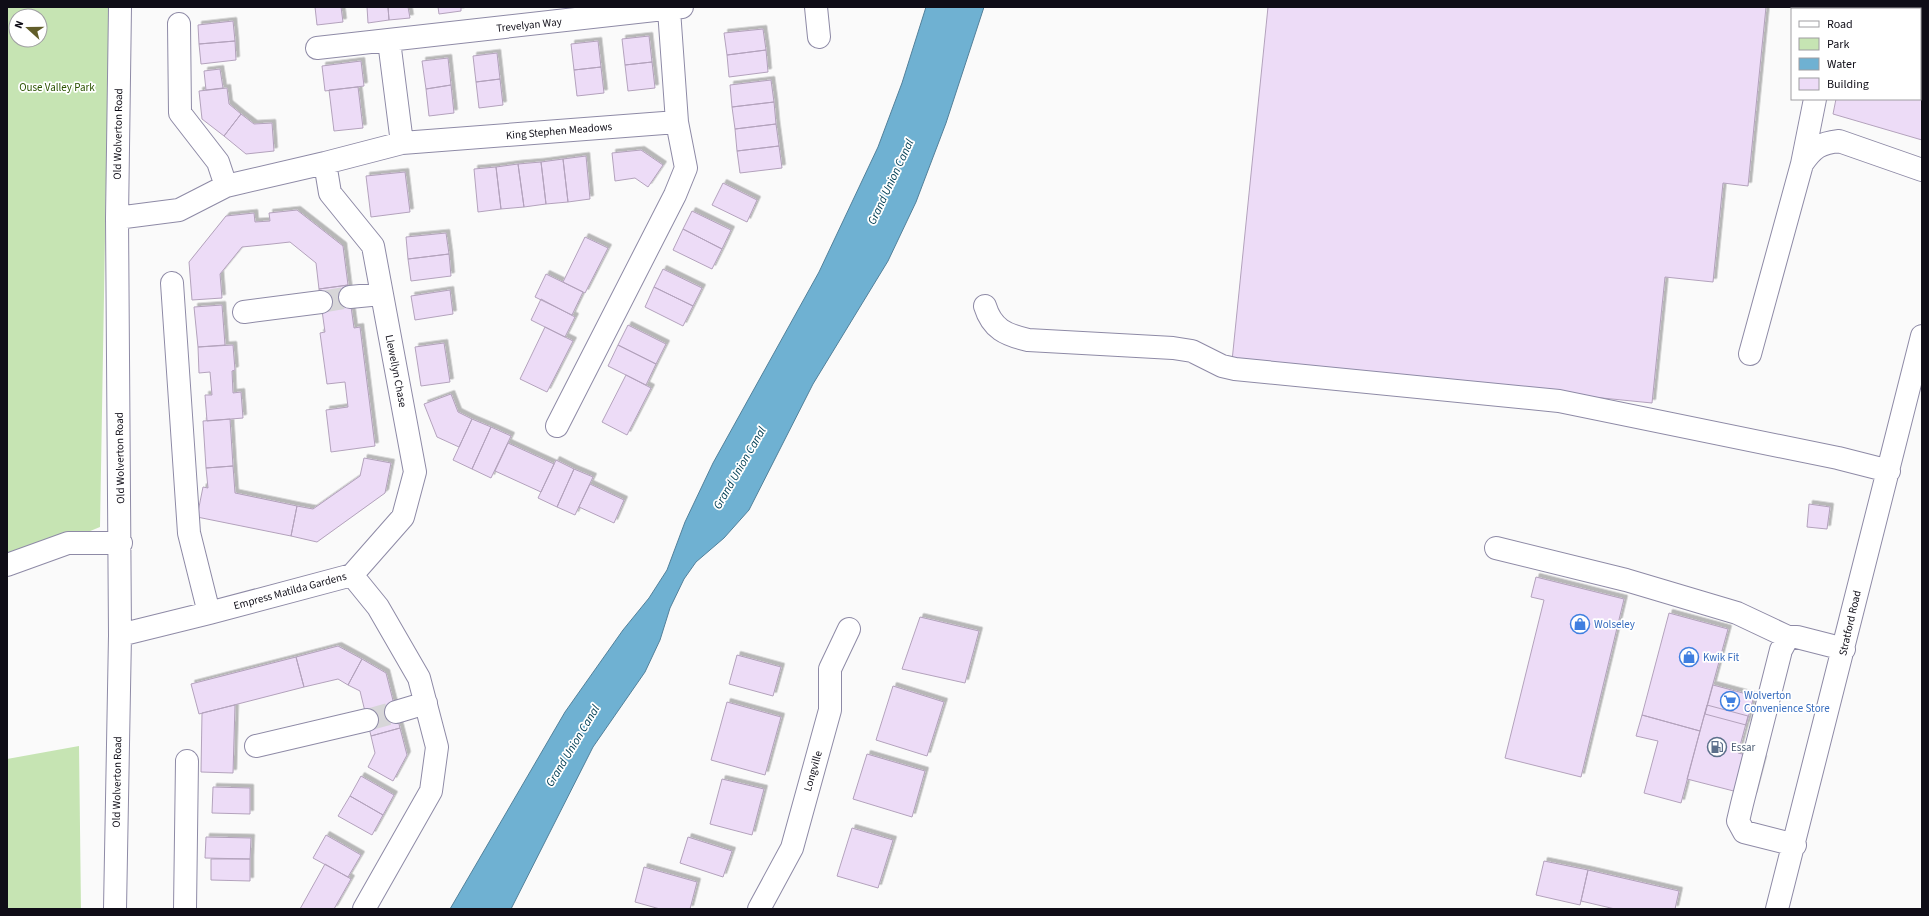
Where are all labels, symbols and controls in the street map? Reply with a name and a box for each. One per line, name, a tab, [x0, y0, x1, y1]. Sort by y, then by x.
north arrow	[8, 8, 48, 48]
legend	[1791, 8, 1921, 100]
street label: Trevelyan Way	[495, 14, 563, 36]
text: Road	[1827, 16, 1853, 33]
text: N	[11, 18, 27, 31]
text: Park	[1827, 36, 1849, 53]
text: Water	[1827, 56, 1857, 73]
text: Building	[1827, 76, 1869, 93]
park label: Ouse Valley Park	[19, 80, 95, 95]
street label: Old Wolverton Road	[110, 88, 126, 180]
street label: King Stephen Meadows	[505, 119, 613, 143]
water label: Grand Union Canal	[864, 136, 918, 228]
street label: Llewellyn Chase	[382, 333, 411, 409]
street label: Old Wolverton Road	[112, 412, 128, 504]
water label: Grand Union Canal	[709, 424, 771, 512]
street label: Empress Matilda Gardens	[232, 569, 348, 613]
street label: Stratford Road	[1835, 589, 1865, 657]
shop icon: Wolseley	[1569, 613, 1591, 635]
place label: Wolseley	[1594, 617, 1635, 632]
shop icon: Kwik Fit	[1678, 646, 1700, 668]
place label: Kwik Fit	[1703, 650, 1740, 665]
place label: Wolverton Convenience Store	[1744, 688, 1830, 716]
supermarket icon: Wolverton Convenience Store	[1719, 690, 1741, 712]
water label: Grand Union Canal	[542, 702, 604, 790]
street label: Old Wolverton Road	[109, 736, 125, 828]
fuel station icon: Essar	[1706, 736, 1728, 758]
place label: Essar	[1731, 740, 1756, 755]
street label: Longville	[800, 748, 826, 793]

